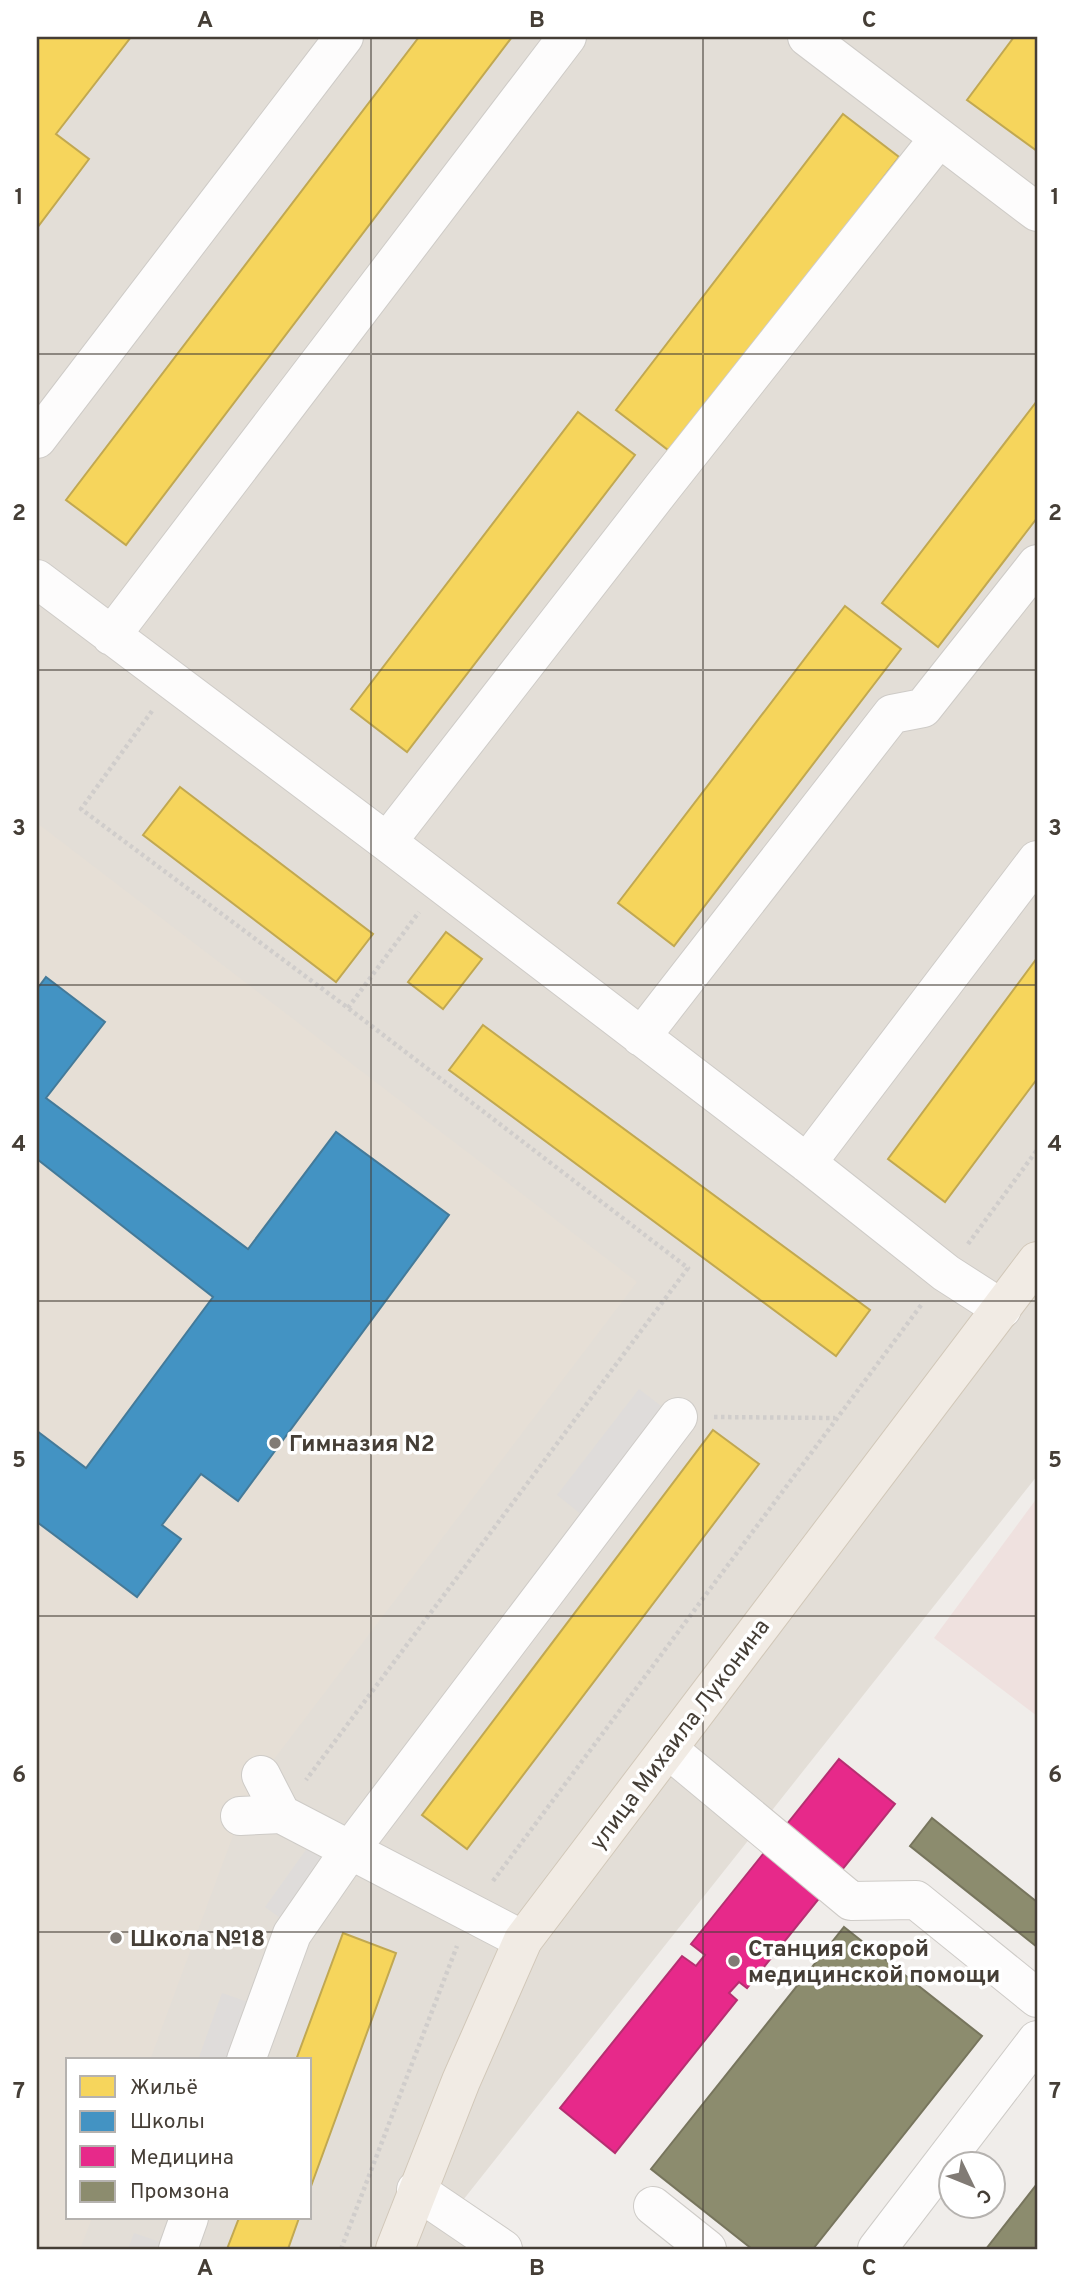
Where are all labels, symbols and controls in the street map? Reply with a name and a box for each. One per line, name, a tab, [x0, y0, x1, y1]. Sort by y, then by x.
text: A	[197, 7, 213, 36]
text: B	[529, 7, 545, 36]
text: C	[862, 7, 876, 36]
text: 1	[14, 184, 24, 213]
text: 1	[1050, 184, 1060, 213]
text: 2	[12, 500, 26, 529]
text: 2	[1048, 500, 1062, 529]
text: 3	[12, 815, 26, 844]
text: 3	[1048, 815, 1062, 844]
text: 4	[12, 1131, 26, 1160]
text: 4	[1048, 1131, 1062, 1160]
place label: Гимназия N2	[289, 1431, 435, 1460]
marker: Гимназия N2	[267, 1435, 283, 1451]
text: 5	[12, 1447, 26, 1476]
text: 5	[1048, 1447, 1062, 1476]
street label: улица Михаила Луконина	[584, 1614, 778, 1857]
text: 6	[12, 1762, 26, 1791]
text: 6	[1048, 1762, 1062, 1791]
place label: Школа №18	[130, 1926, 265, 1955]
marker: Школа №18	[108, 1930, 124, 1946]
place label: Станция скорой медицинской помощи	[748, 1936, 1000, 1991]
marker: Станция скорой медицинской помощи	[726, 1953, 742, 1969]
legend	[66, 2058, 312, 2220]
text: Жильё	[130, 2075, 198, 2102]
text: 7	[13, 2078, 25, 2107]
text: 7	[1049, 2078, 1061, 2107]
text: Школы	[130, 2109, 205, 2136]
text: Медицина	[130, 2145, 234, 2172]
north arrow	[937, 2150, 1007, 2220]
text: Промзона	[130, 2179, 229, 2206]
text: С	[970, 2183, 996, 2208]
text: A	[197, 2255, 213, 2284]
text: B	[529, 2255, 545, 2284]
text: C	[862, 2255, 876, 2284]

